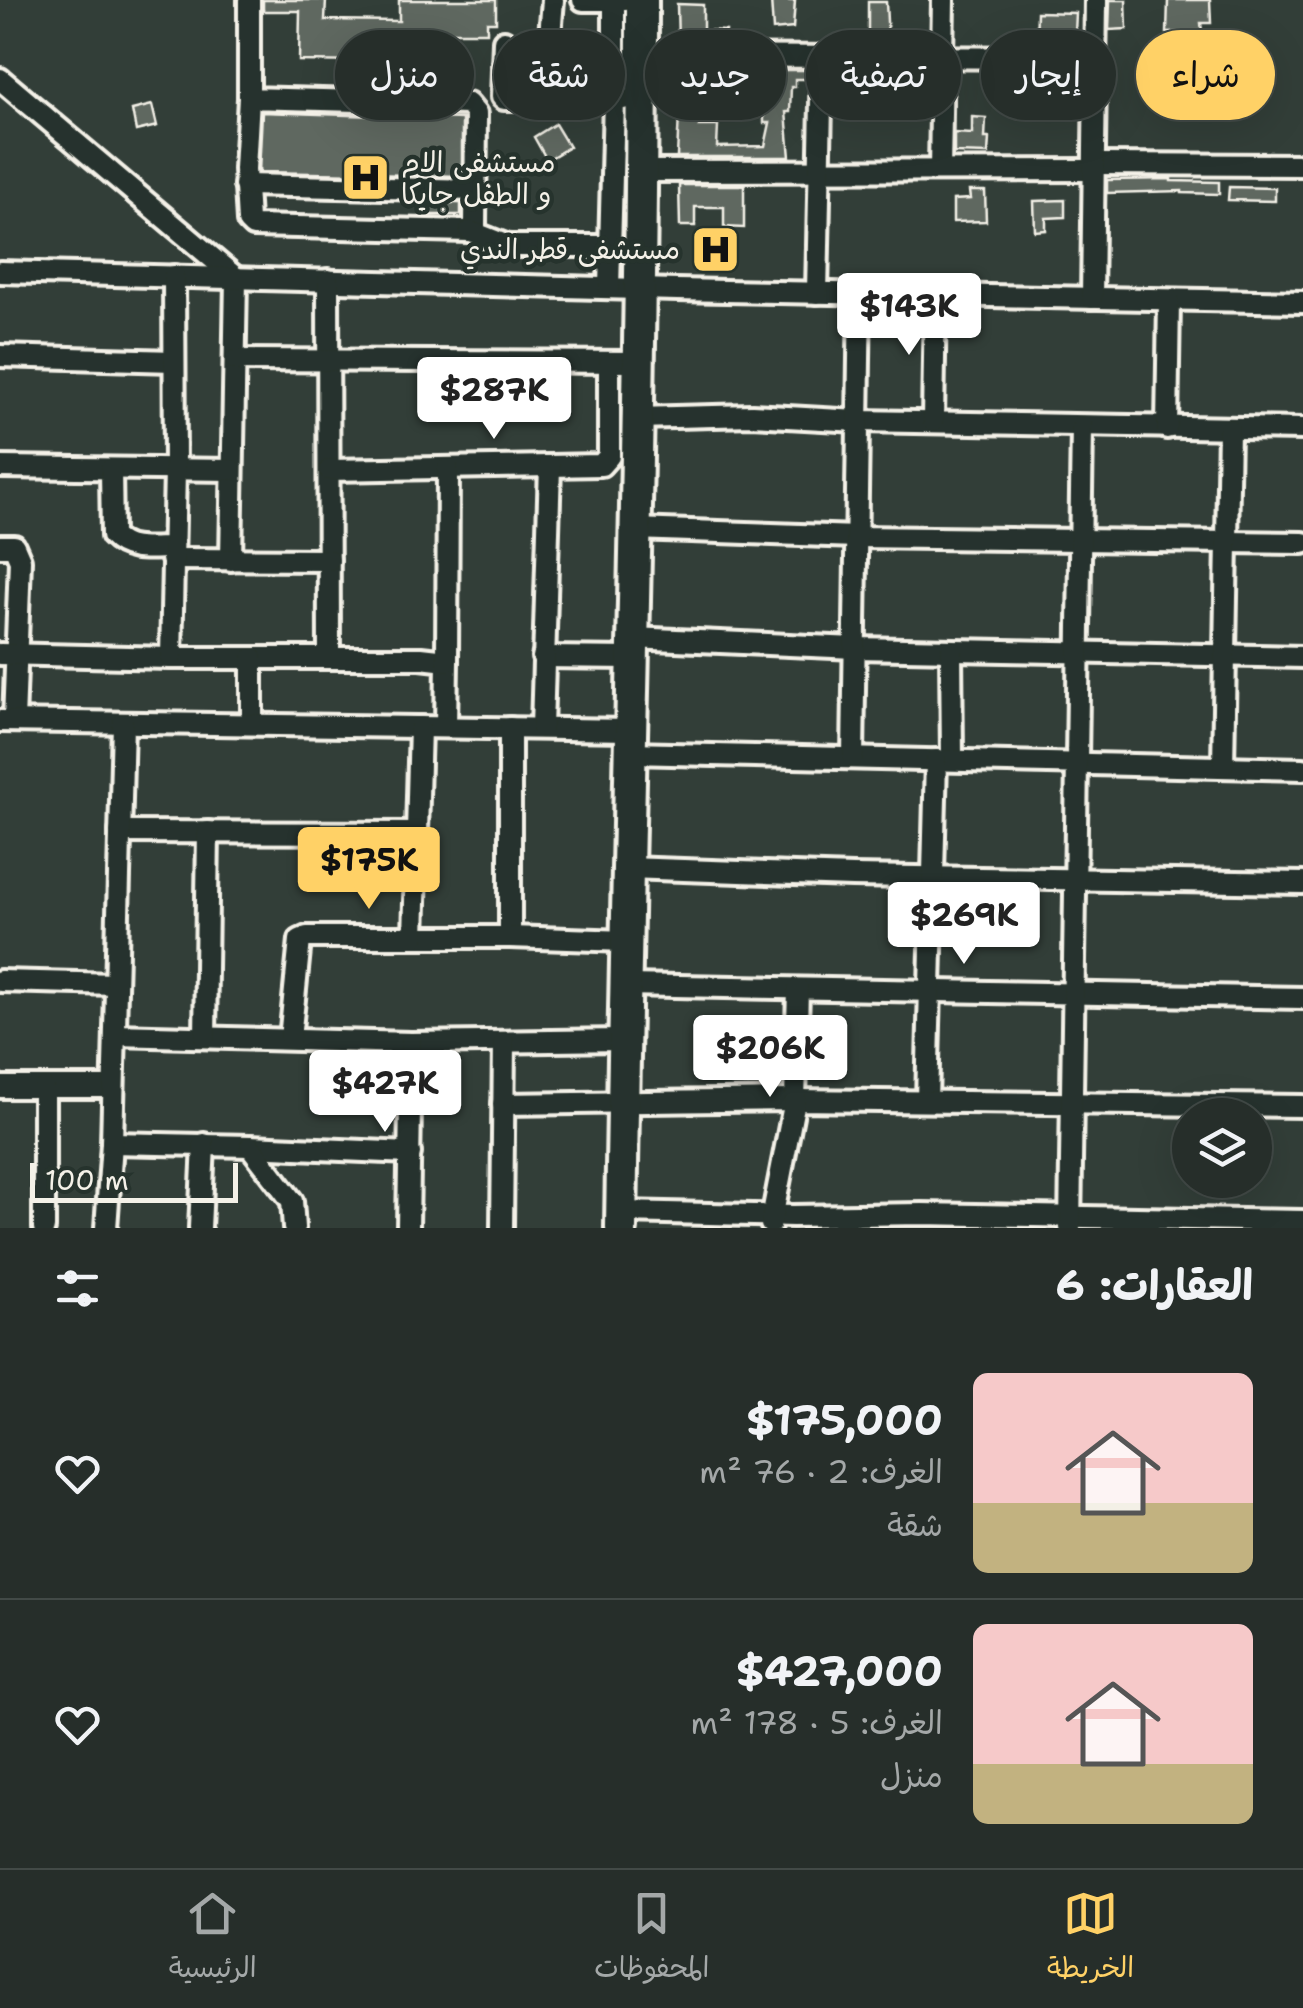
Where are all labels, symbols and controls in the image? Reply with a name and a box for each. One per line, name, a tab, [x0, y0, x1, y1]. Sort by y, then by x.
chip: منزل	[335, 30, 474, 120]
chip: شقة	[494, 30, 625, 120]
chip: جديد	[645, 30, 786, 120]
chip: تصفية	[806, 30, 961, 120]
chip: إيجار	[981, 30, 1116, 120]
chip: شراء	[1136, 30, 1275, 120]
place label: مستشفى الام و الطفل جايكا	[401, 143, 555, 213]
hospital icon: مستشفى الام و الطفل جايكا	[340, 152, 392, 204]
hospital icon: مستشفى قطر الندي	[689, 223, 741, 275]
place label: مستشفى قطر الندي	[460, 230, 680, 270]
pin: $143K	[839, 273, 979, 358]
text: $143K	[859, 284, 959, 327]
pin: $287K	[424, 357, 564, 442]
text: $287K	[439, 368, 549, 411]
pin: $175K	[299, 827, 439, 912]
text: $175K	[320, 838, 418, 881]
pin: $269K	[894, 882, 1034, 967]
text: $269K	[910, 893, 1018, 936]
pin: $206K	[700, 1015, 840, 1100]
text: $206K	[715, 1026, 825, 1069]
pin: $427K	[315, 1050, 455, 1135]
text: $427K	[331, 1061, 439, 1104]
map controls	[1172, 1098, 1272, 1198]
button: layers	[1172, 1098, 1272, 1198]
scale bar	[30, 1158, 238, 1202]
text: 100 m	[45, 1161, 129, 1199]
text: العقارات: 6	[1055, 1257, 1253, 1313]
icon: filters	[50, 1261, 105, 1316]
text: $175,000	[746, 1392, 943, 1448]
icon: home	[1053, 1413, 1173, 1533]
icon: heart	[50, 1446, 105, 1501]
text: الغرف: 2 · 76 m²	[699, 1450, 943, 1493]
text: شقة	[887, 1503, 943, 1546]
text: $427,000	[735, 1643, 943, 1699]
icon: home	[1053, 1664, 1173, 1784]
icon: heart	[50, 1697, 105, 1752]
text: الغرف: 5 · 178 m²	[690, 1701, 943, 1744]
text: منزل	[880, 1754, 943, 1797]
tab: الرئيسية	[169, 1886, 257, 1992]
tab: المحفوظات	[594, 1886, 709, 1992]
tab: الخريطة	[1047, 1886, 1134, 1992]

